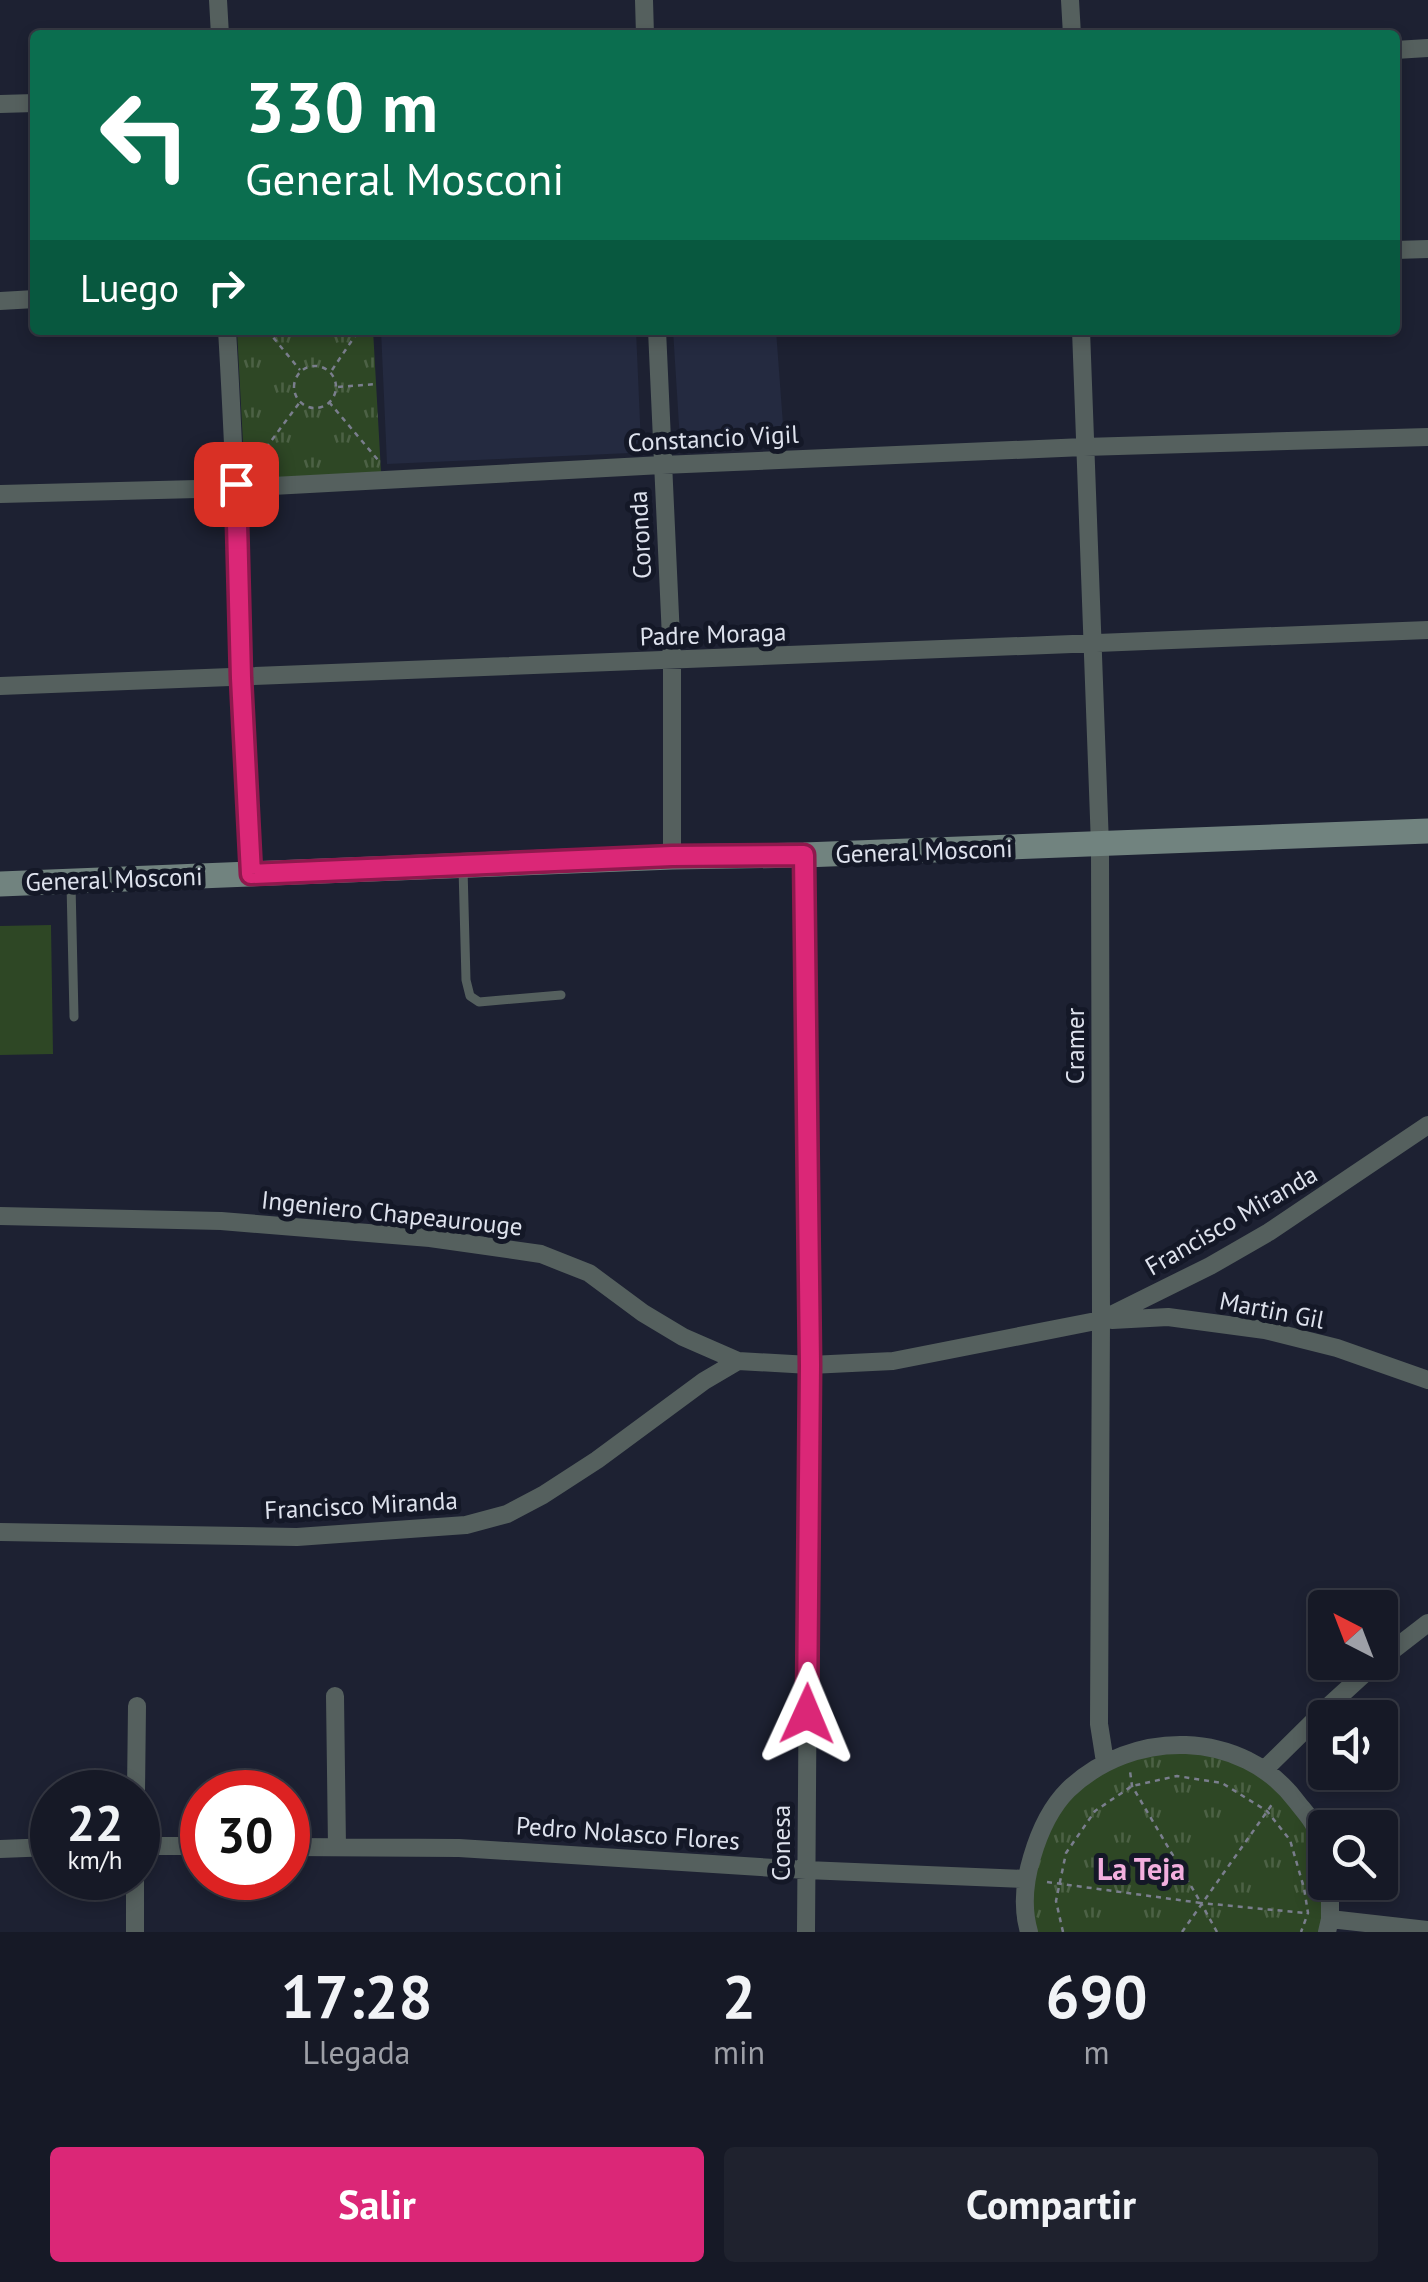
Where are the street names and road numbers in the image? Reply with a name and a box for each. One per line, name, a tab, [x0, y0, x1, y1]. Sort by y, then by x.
street label: Constancio Vigil	[627, 418, 800, 458]
street label: Coronda	[622, 490, 658, 580]
street label: Padre Moraga	[639, 615, 787, 653]
street label: General Mosconi	[835, 832, 1013, 870]
street label: General Mosconi	[25, 860, 203, 898]
street label: Cramer	[1059, 1007, 1091, 1084]
street label: Francisco Miranda	[1139, 1158, 1323, 1282]
street label: Ingeniero Chapeaurouge	[260, 1183, 524, 1243]
street label: Martin Gil	[1217, 1284, 1328, 1336]
street label: Francisco Miranda	[263, 1484, 459, 1526]
street label: Conesa	[765, 1805, 797, 1881]
street label: Pedro Nolasco Flores	[515, 1809, 741, 1857]

